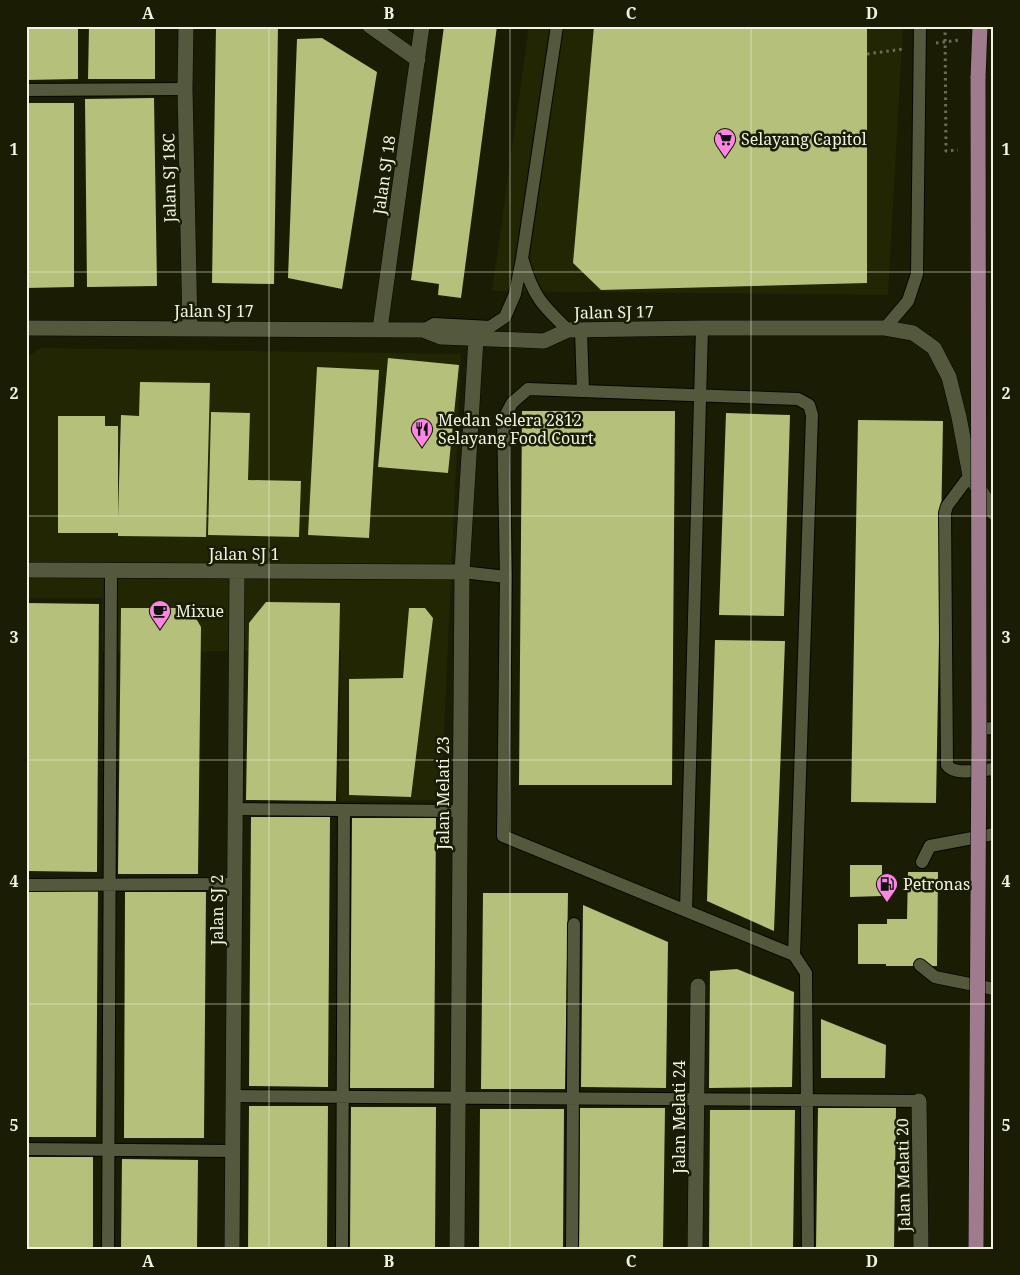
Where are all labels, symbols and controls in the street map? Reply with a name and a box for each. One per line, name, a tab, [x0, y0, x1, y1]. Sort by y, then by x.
text: A	[142, 2, 155, 24]
text: B	[384, 2, 395, 24]
text: C	[626, 2, 637, 24]
text: D	[866, 2, 878, 24]
supermarket icon: Selayang Capitol	[713, 127, 737, 158]
place label: Selayang Capitol	[741, 128, 867, 150]
street label: Jalan SJ 18C	[157, 133, 181, 224]
street label: Jalan SJ 18	[367, 134, 400, 217]
text: 1	[9, 138, 19, 160]
text: 1	[1001, 138, 1011, 160]
street label: Jalan SJ 17	[173, 300, 254, 322]
street label: Jalan SJ 17	[573, 300, 654, 324]
text: 2	[9, 382, 19, 404]
text: 2	[1001, 382, 1011, 404]
place label: Medan Selera 2812 Selayang Food Court	[438, 409, 594, 449]
restaurant icon: Medan Selera 2812 Selayang Food Court	[410, 417, 434, 448]
street label: Jalan SJ 1	[208, 543, 279, 565]
cafe icon: Mixue	[148, 599, 172, 630]
place label: Mixue	[176, 600, 224, 622]
text: 3	[9, 626, 19, 648]
text: 3	[1001, 626, 1011, 648]
street label: Jalan Melati 23	[432, 736, 454, 851]
text: 4	[9, 870, 19, 892]
text: 4	[1001, 870, 1011, 892]
fuel station icon: Petronas	[875, 872, 899, 903]
place label: Petronas	[903, 873, 970, 895]
street label: Jalan SJ 2	[206, 875, 228, 946]
street label: Jalan Melati 24	[668, 1060, 690, 1175]
text: 5	[9, 1114, 19, 1136]
text: 5	[1001, 1114, 1011, 1136]
street label: Jalan Melati 20	[891, 1118, 915, 1233]
text: A	[142, 1250, 155, 1272]
text: B	[384, 1250, 395, 1272]
text: C	[626, 1250, 637, 1272]
text: D	[866, 1250, 878, 1272]

